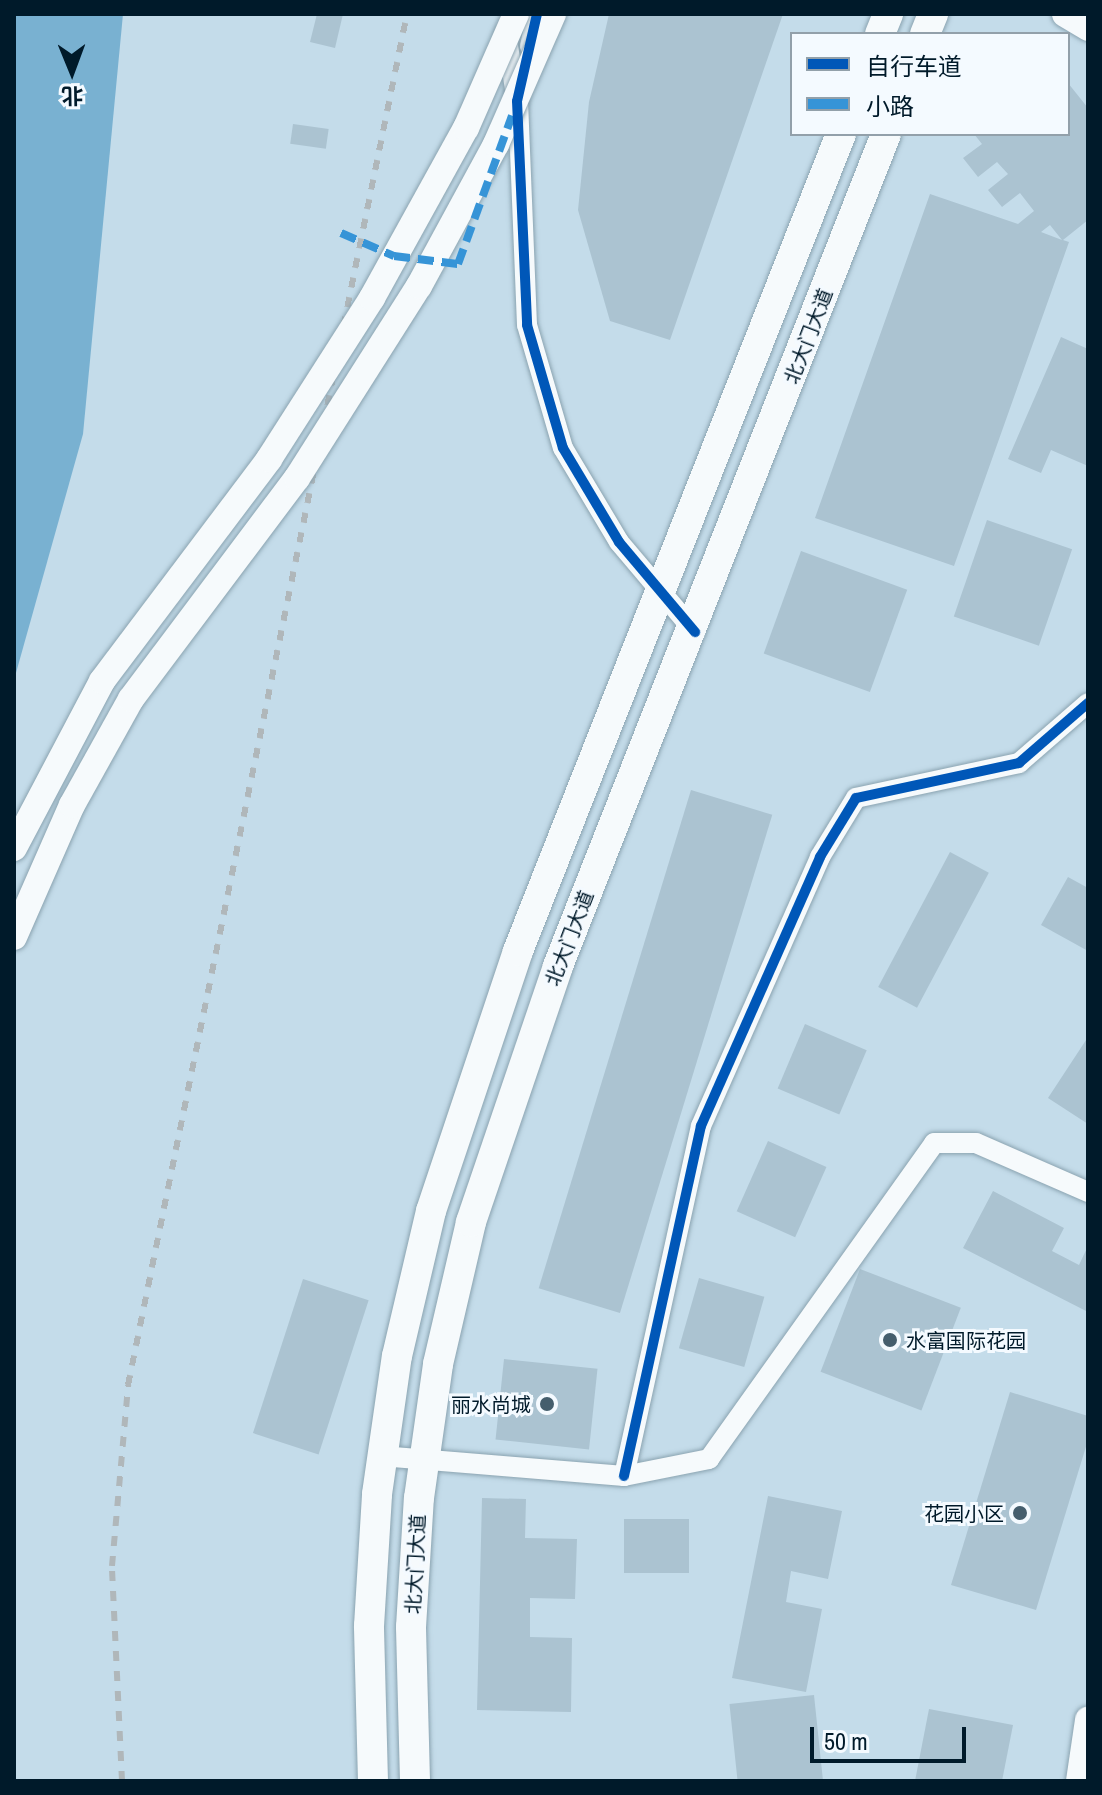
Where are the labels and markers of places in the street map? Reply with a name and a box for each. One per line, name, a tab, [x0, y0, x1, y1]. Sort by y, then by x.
place label: 水富国际花园	[906, 1328, 1026, 1352]
marker: 水富国际花园	[881, 1331, 899, 1349]
place label: 丽水尚城	[451, 1392, 531, 1416]
marker: 丽水尚城	[538, 1395, 556, 1413]
place label: 花园小区	[924, 1501, 1004, 1525]
marker: 花园小区	[1011, 1504, 1029, 1522]

